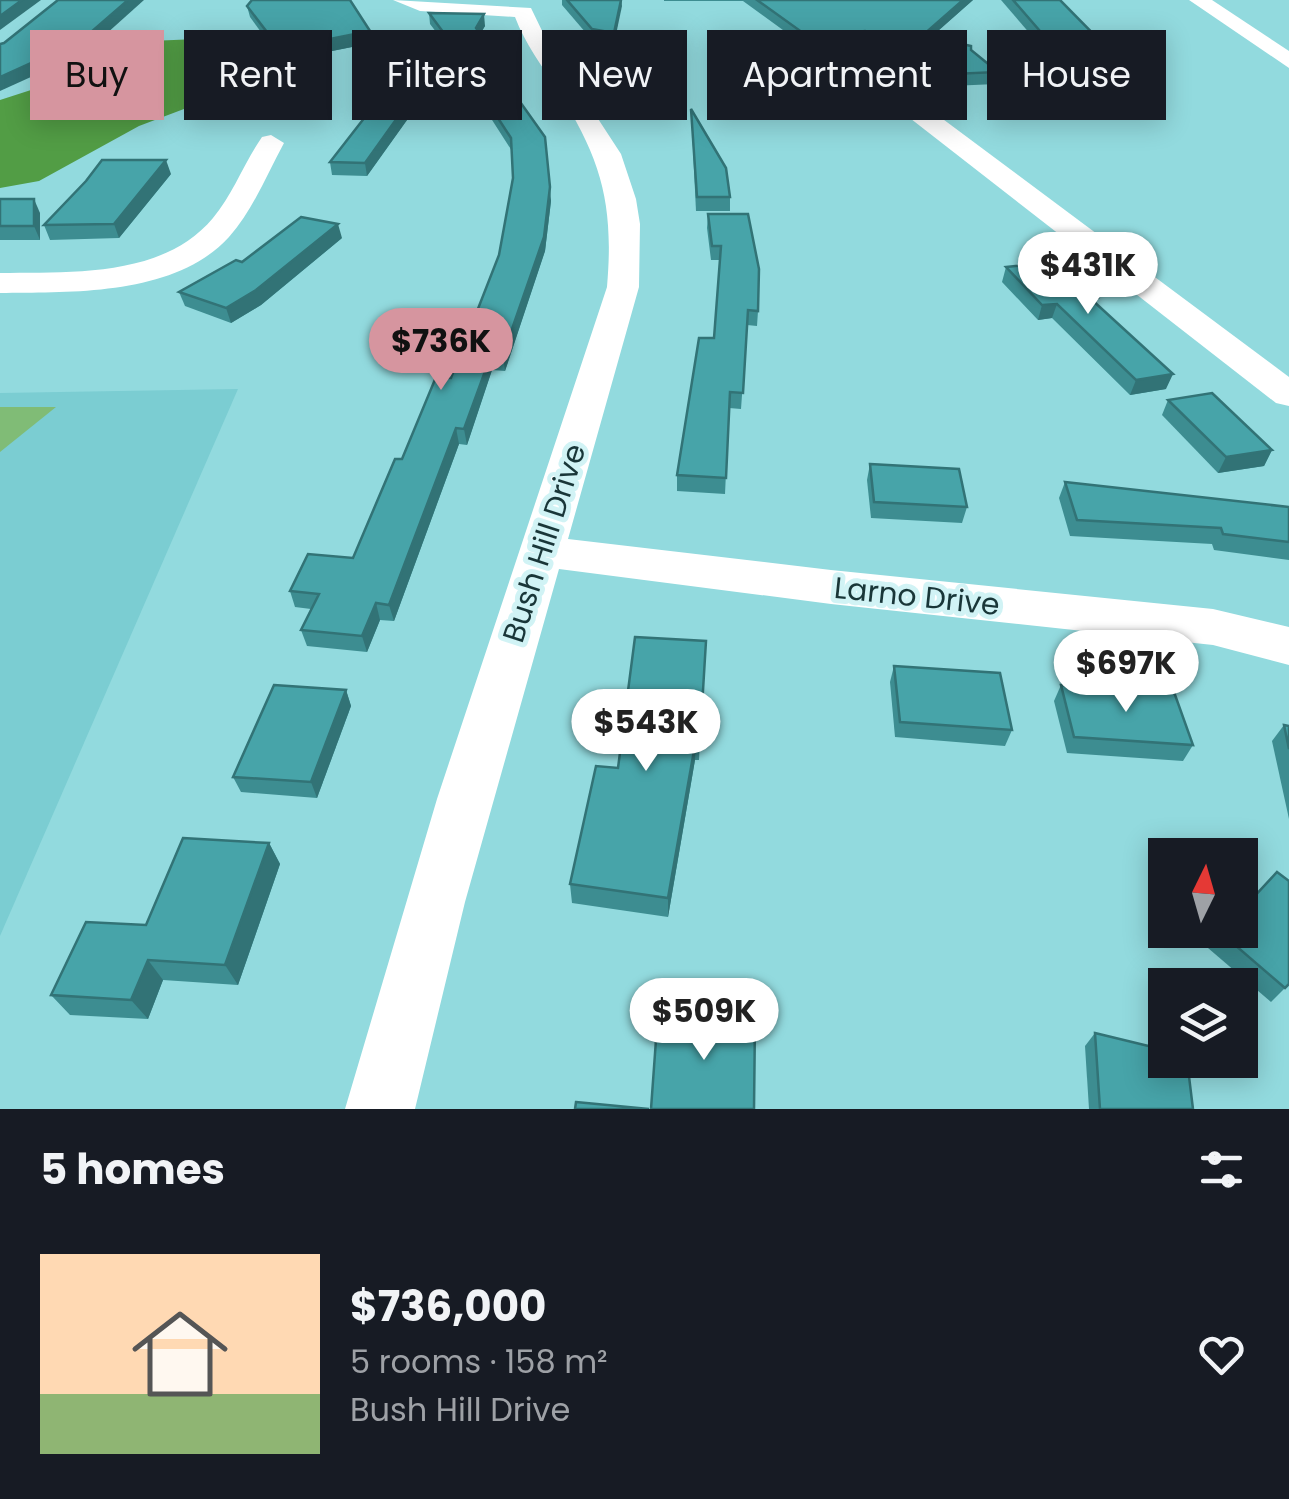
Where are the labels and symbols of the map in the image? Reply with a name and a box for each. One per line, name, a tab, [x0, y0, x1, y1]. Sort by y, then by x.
pin: $431K	[1018, 232, 1158, 317]
pin: $736K	[371, 308, 511, 393]
street label: Bush Hill Drive	[492, 438, 596, 648]
street label: Larno Drive	[832, 566, 1002, 626]
pin: $697K	[1056, 630, 1196, 715]
pin: $543K	[576, 689, 716, 774]
north arrow	[1148, 838, 1258, 948]
pin: $509K	[634, 978, 774, 1063]

